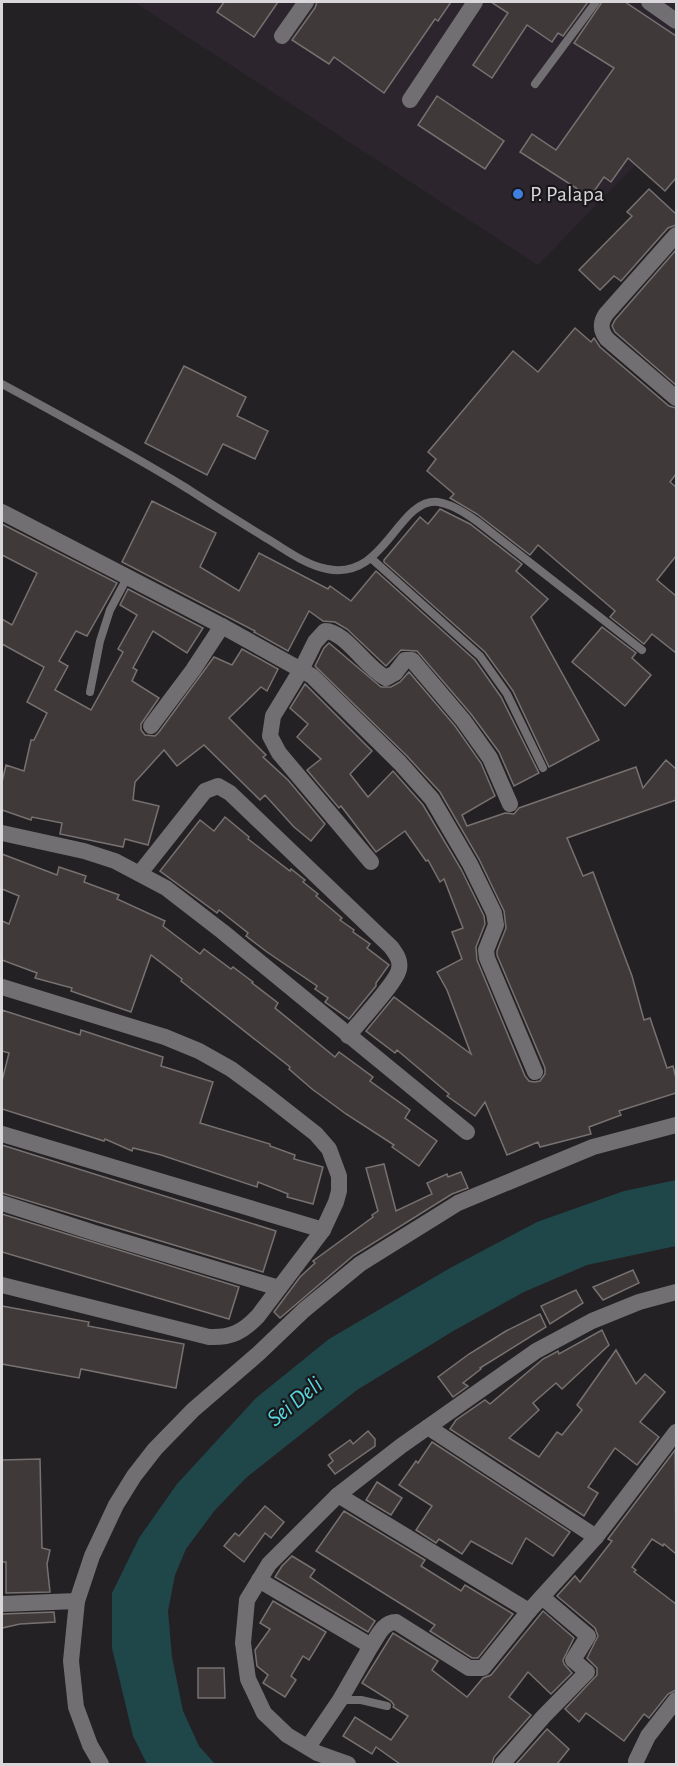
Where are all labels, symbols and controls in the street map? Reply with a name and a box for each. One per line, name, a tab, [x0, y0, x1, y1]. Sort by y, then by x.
place label: P. Palapa	[530, 183, 604, 205]
marker: P. Palapa	[511, 187, 525, 201]
water label: Sei Deli	[263, 1373, 327, 1431]

